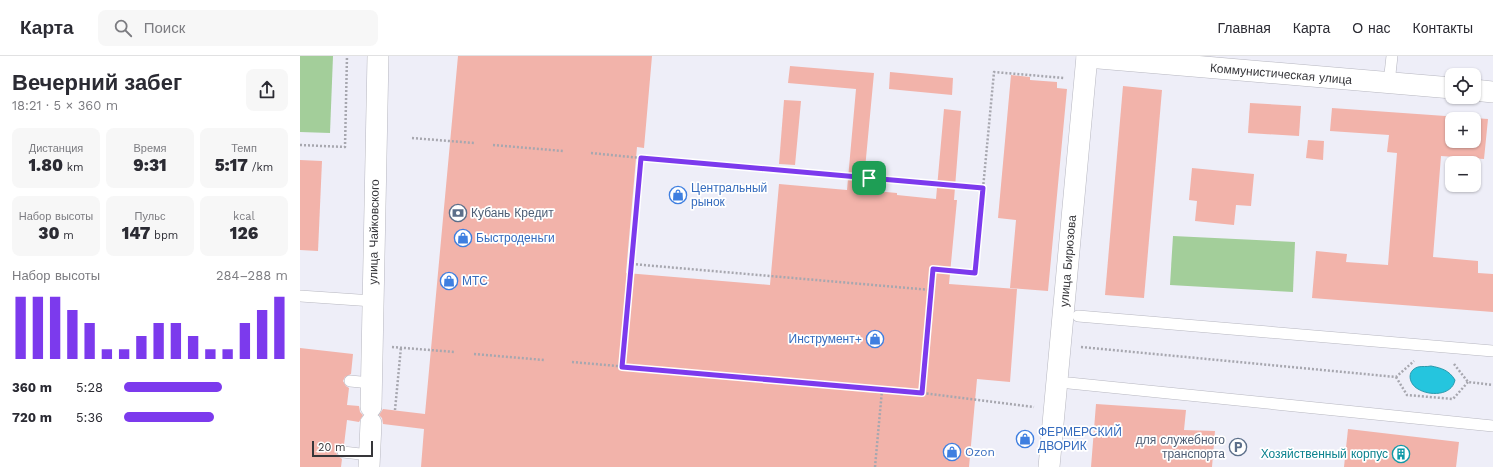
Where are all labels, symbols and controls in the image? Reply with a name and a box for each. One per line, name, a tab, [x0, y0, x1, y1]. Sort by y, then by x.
search box	[98, 10, 378, 46]
text: Карта	[20, 16, 74, 39]
icon: search	[112, 17, 134, 39]
text: Поиск	[144, 19, 185, 37]
text: Главная	[1218, 20, 1271, 36]
text: Карта	[1293, 20, 1330, 36]
text: О нас	[1352, 20, 1391, 36]
text: Контакты	[1413, 20, 1473, 36]
street label: Коммунистическая улица	[1209, 61, 1353, 87]
map controls	[1445, 68, 1481, 192]
button: locate	[1445, 68, 1481, 104]
button: share	[246, 69, 288, 111]
text: Вечерний забег	[12, 70, 182, 95]
text: 18:21 · 5 × 360 m	[12, 98, 118, 113]
button: +	[1445, 112, 1481, 148]
text: Дистанция	[29, 142, 83, 155]
text: Время	[133, 142, 167, 155]
text: Темп	[231, 142, 257, 155]
text: 1.80	[29, 155, 63, 175]
text: 9:31	[133, 155, 167, 175]
text: 5:17	[215, 155, 248, 175]
button: −	[1445, 156, 1481, 192]
text: km	[63, 161, 83, 174]
text: /km	[248, 161, 273, 174]
pin	[852, 161, 886, 195]
icon: arrive	[858, 167, 880, 189]
street label: улица Чайковского	[366, 179, 382, 285]
place label: Центральный рынок	[691, 181, 767, 209]
shop icon: Центральный рынок	[668, 185, 688, 205]
bank icon: Кубань Кредит	[448, 203, 468, 223]
place label: Кубань Кредит	[471, 206, 554, 220]
text: Набор высоты	[19, 210, 93, 223]
text: Пульс	[135, 210, 165, 223]
text: kcal	[233, 210, 255, 223]
street label: улица Бирюзова	[1057, 214, 1079, 308]
text: 30	[38, 223, 59, 243]
text: 147	[122, 223, 150, 243]
text: 126	[230, 223, 258, 243]
shop icon: Быстроденьги	[453, 228, 473, 248]
text: m	[59, 229, 74, 242]
text: bpm	[150, 229, 178, 242]
place label: Быстроденьги	[476, 231, 555, 245]
text: Набор высоты	[12, 268, 100, 283]
text: 284–288 m	[216, 268, 288, 283]
shop icon: МТС	[439, 271, 459, 291]
place label: МТС	[462, 274, 488, 288]
shop icon: Инструмент+	[865, 329, 885, 349]
place label: Инструмент+	[789, 332, 862, 346]
text: 360 m	[12, 380, 52, 395]
text: 5:28	[76, 380, 103, 395]
text: 720 m	[12, 410, 52, 425]
text: 5:36	[76, 410, 103, 425]
place label: ФЕРМЕРСКИЙ ДВОРИК	[1038, 424, 1122, 453]
shop icon: ФЕРМЕРСКИЙ ДВОРИК	[1015, 429, 1035, 449]
place label: для служебного транспорта	[1136, 433, 1225, 461]
parking icon: для служебного транспорта	[1228, 437, 1248, 457]
scale bar	[312, 439, 373, 458]
text: 20 m	[318, 441, 346, 454]
shop icon: Ozon	[942, 442, 962, 462]
building icon: Хозяйственный корпус	[1391, 444, 1411, 464]
place label: Ozon	[965, 445, 995, 459]
place label: Хозяйственный корпус	[1261, 447, 1388, 461]

